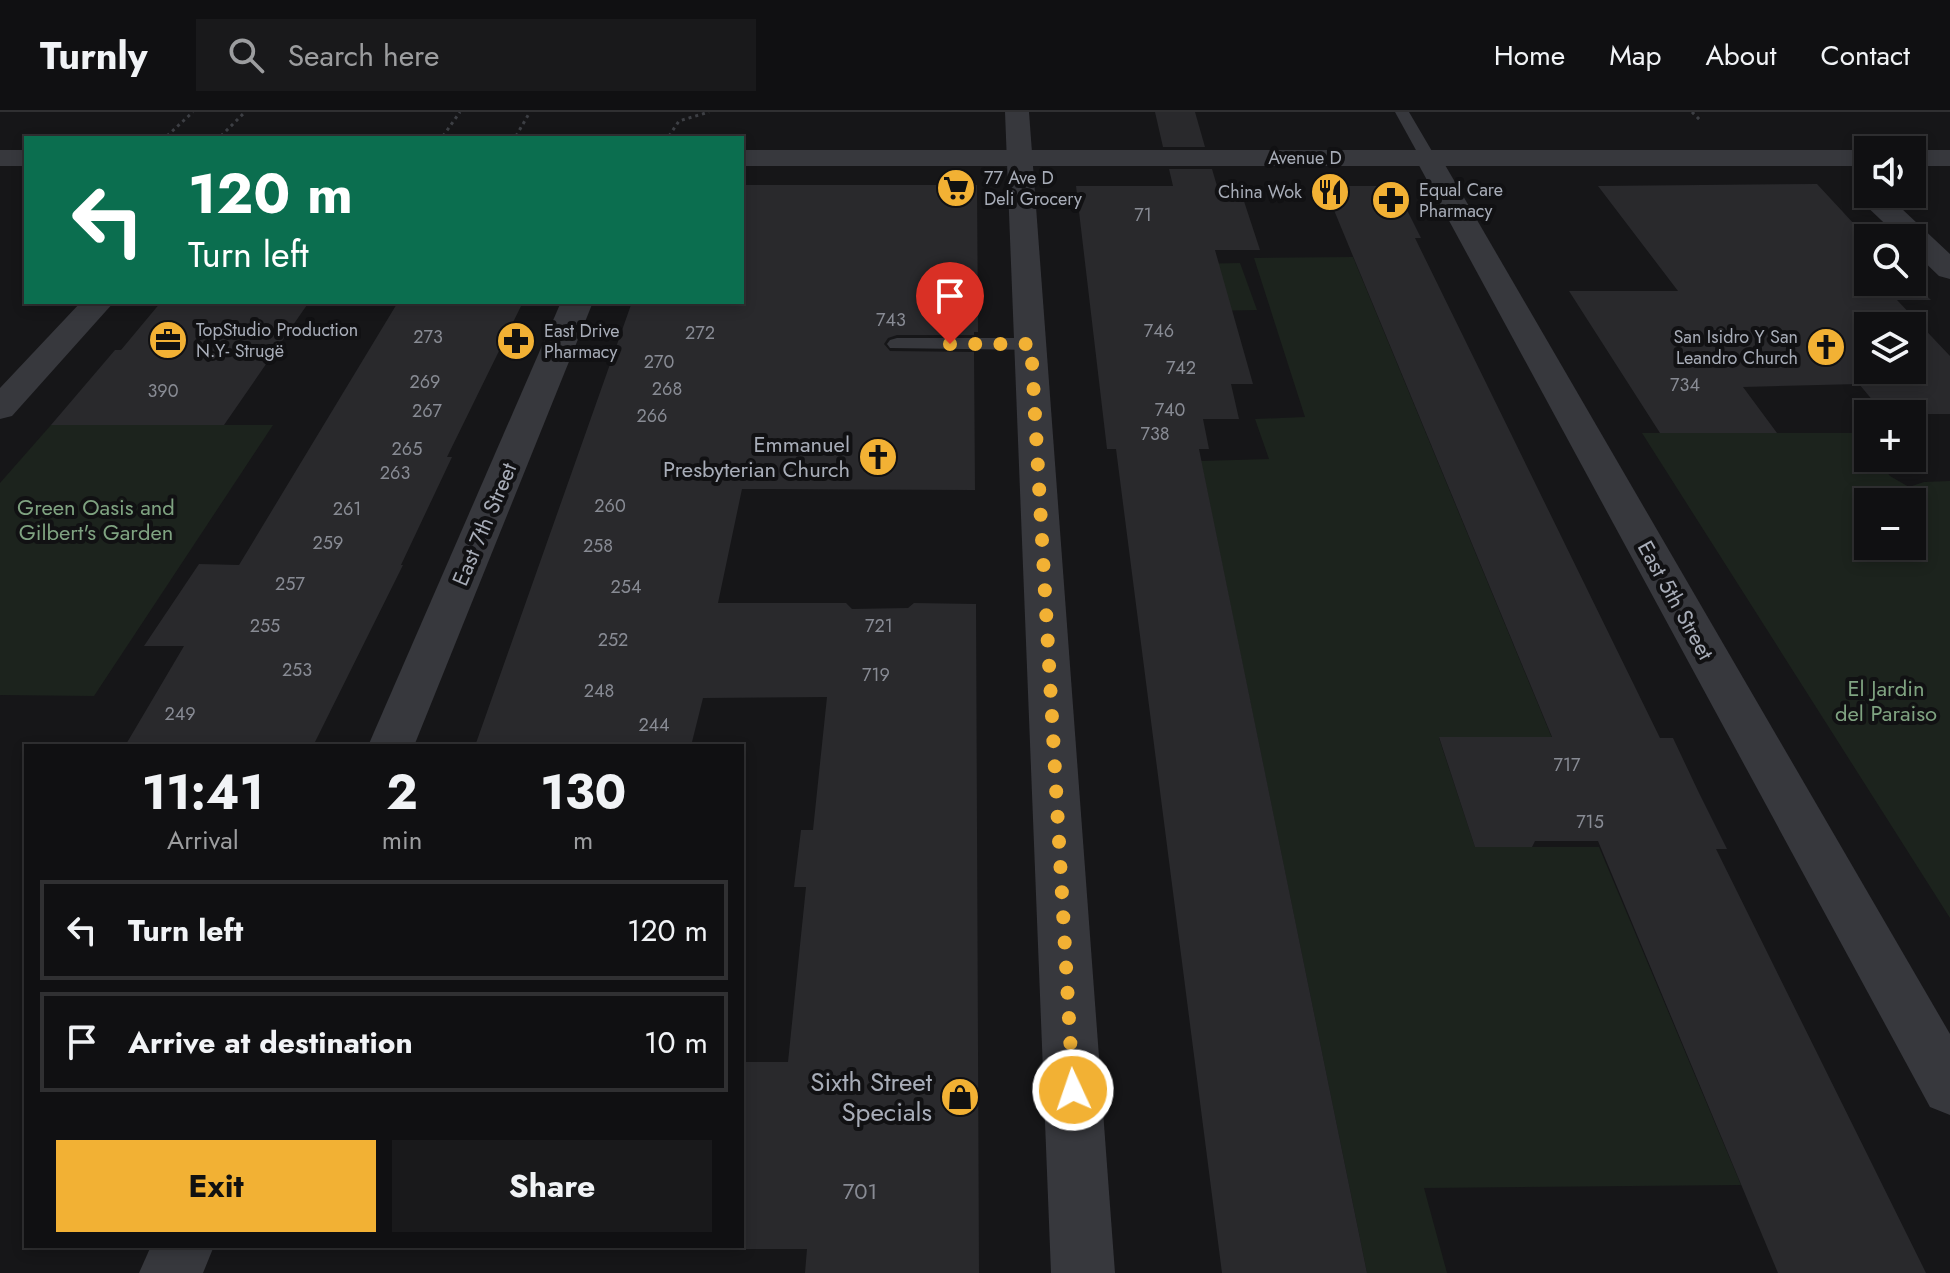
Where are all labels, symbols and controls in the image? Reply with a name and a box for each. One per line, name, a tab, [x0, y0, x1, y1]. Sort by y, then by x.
search box	[196, 19, 756, 91]
text: Turnly	[40, 28, 148, 83]
icon: search	[224, 33, 268, 77]
text: Search here	[288, 34, 439, 77]
text: Home	[1494, 35, 1565, 76]
text: Map	[1609, 35, 1661, 76]
text: About	[1705, 35, 1777, 76]
text: Contact	[1821, 35, 1910, 76]
map controls	[1854, 136, 1926, 560]
button: sound	[1854, 136, 1926, 208]
street label: Avenue D	[1268, 145, 1342, 171]
text: 120 m	[188, 153, 353, 234]
place label: 77 Ave D Deli Grocery	[984, 165, 1082, 212]
supermarket icon: 77 Ave D Deli Grocery	[935, 167, 977, 209]
icon: left	[56, 168, 160, 272]
restaurant icon: China Wok	[1309, 171, 1351, 213]
place label: Equal Care Pharmacy	[1419, 177, 1503, 224]
place label: China Wok	[1218, 179, 1302, 205]
pharmacy icon: Equal Care Pharmacy	[1370, 179, 1412, 221]
house number: 71	[1134, 202, 1152, 228]
button: search	[1854, 224, 1926, 296]
text: Turn left	[188, 228, 309, 280]
pin	[916, 262, 984, 344]
icon: arrive	[928, 274, 972, 318]
house number: 743	[876, 307, 906, 333]
button: layers	[1854, 312, 1926, 384]
place label: TopStudio Production N.Y- Strugë	[196, 317, 358, 364]
place label: East Drive Pharmacy	[544, 318, 620, 365]
house number: 746	[1144, 318, 1174, 344]
office icon: TopStudio Production N.Y- Strugë	[147, 319, 189, 361]
pharmacy icon: East Drive Pharmacy	[495, 320, 537, 362]
house number: 272	[685, 320, 715, 346]
house number: 273	[413, 324, 443, 350]
place label: San Isidro Y San Leandro Church	[1673, 324, 1798, 371]
church icon: San Isidro Y San Leandro Church	[1805, 326, 1847, 368]
house number: 270	[644, 349, 674, 375]
house number: 742	[1166, 355, 1196, 381]
house number: 269	[410, 369, 440, 395]
house number: 734	[1670, 372, 1700, 398]
house number: 268	[652, 376, 682, 402]
house number: 390	[148, 378, 179, 404]
house number: 740	[1155, 397, 1186, 423]
house number: 267	[412, 398, 443, 424]
button: +	[1854, 400, 1926, 472]
house number: 266	[637, 403, 667, 429]
house number: 738	[1140, 421, 1170, 447]
place label: Emmanuel Presbyterian Church	[663, 428, 850, 485]
house number: 265	[392, 436, 422, 462]
church icon: Emmanuel Presbyterian Church	[857, 436, 899, 478]
street label: East 7th Street	[444, 457, 525, 591]
house number: 263	[380, 460, 410, 486]
button: −	[1854, 488, 1926, 560]
park label: Green Oasis and Gilbert's Garden	[17, 491, 175, 548]
house number: 260	[594, 493, 626, 519]
house number: 261	[333, 496, 361, 522]
house number: 259	[313, 530, 343, 556]
house number: 258	[583, 533, 613, 559]
street label: East 5th Street	[1630, 535, 1722, 666]
house number: 257	[275, 571, 305, 597]
house number: 254	[611, 574, 641, 600]
house number: 255	[250, 613, 280, 639]
house number: 721	[865, 613, 893, 639]
house number: 252	[598, 627, 628, 653]
house number: 253	[282, 657, 312, 683]
house number: 719	[862, 662, 890, 688]
park label: El Jardin del Paraiso	[1835, 672, 1937, 729]
house number: 248	[584, 678, 614, 704]
house number: 249	[164, 701, 196, 727]
house number: 244	[638, 712, 670, 738]
house number: 717	[1554, 752, 1581, 778]
text: 11:41	[142, 758, 264, 827]
text: 2	[386, 758, 418, 827]
text: 130	[540, 758, 626, 827]
house number: 715	[1576, 809, 1604, 835]
text: Arrival	[167, 821, 239, 859]
text: min	[382, 821, 422, 859]
text: m	[573, 821, 593, 859]
icon: left	[60, 908, 104, 952]
text: Turn left	[128, 909, 243, 952]
text: 120 m	[627, 909, 708, 952]
icon: arrive	[60, 1020, 104, 1064]
text: Arrive at destination	[128, 1021, 413, 1064]
text: 10 m	[644, 1021, 708, 1064]
position arrow	[1031, 1048, 1115, 1132]
place label: Sixth Street Specials	[810, 1063, 933, 1131]
shop icon: Sixth Street Specials	[939, 1076, 981, 1118]
button: Exit	[56, 1140, 376, 1232]
button: Share	[392, 1140, 712, 1232]
house number: 701	[843, 1175, 877, 1207]

